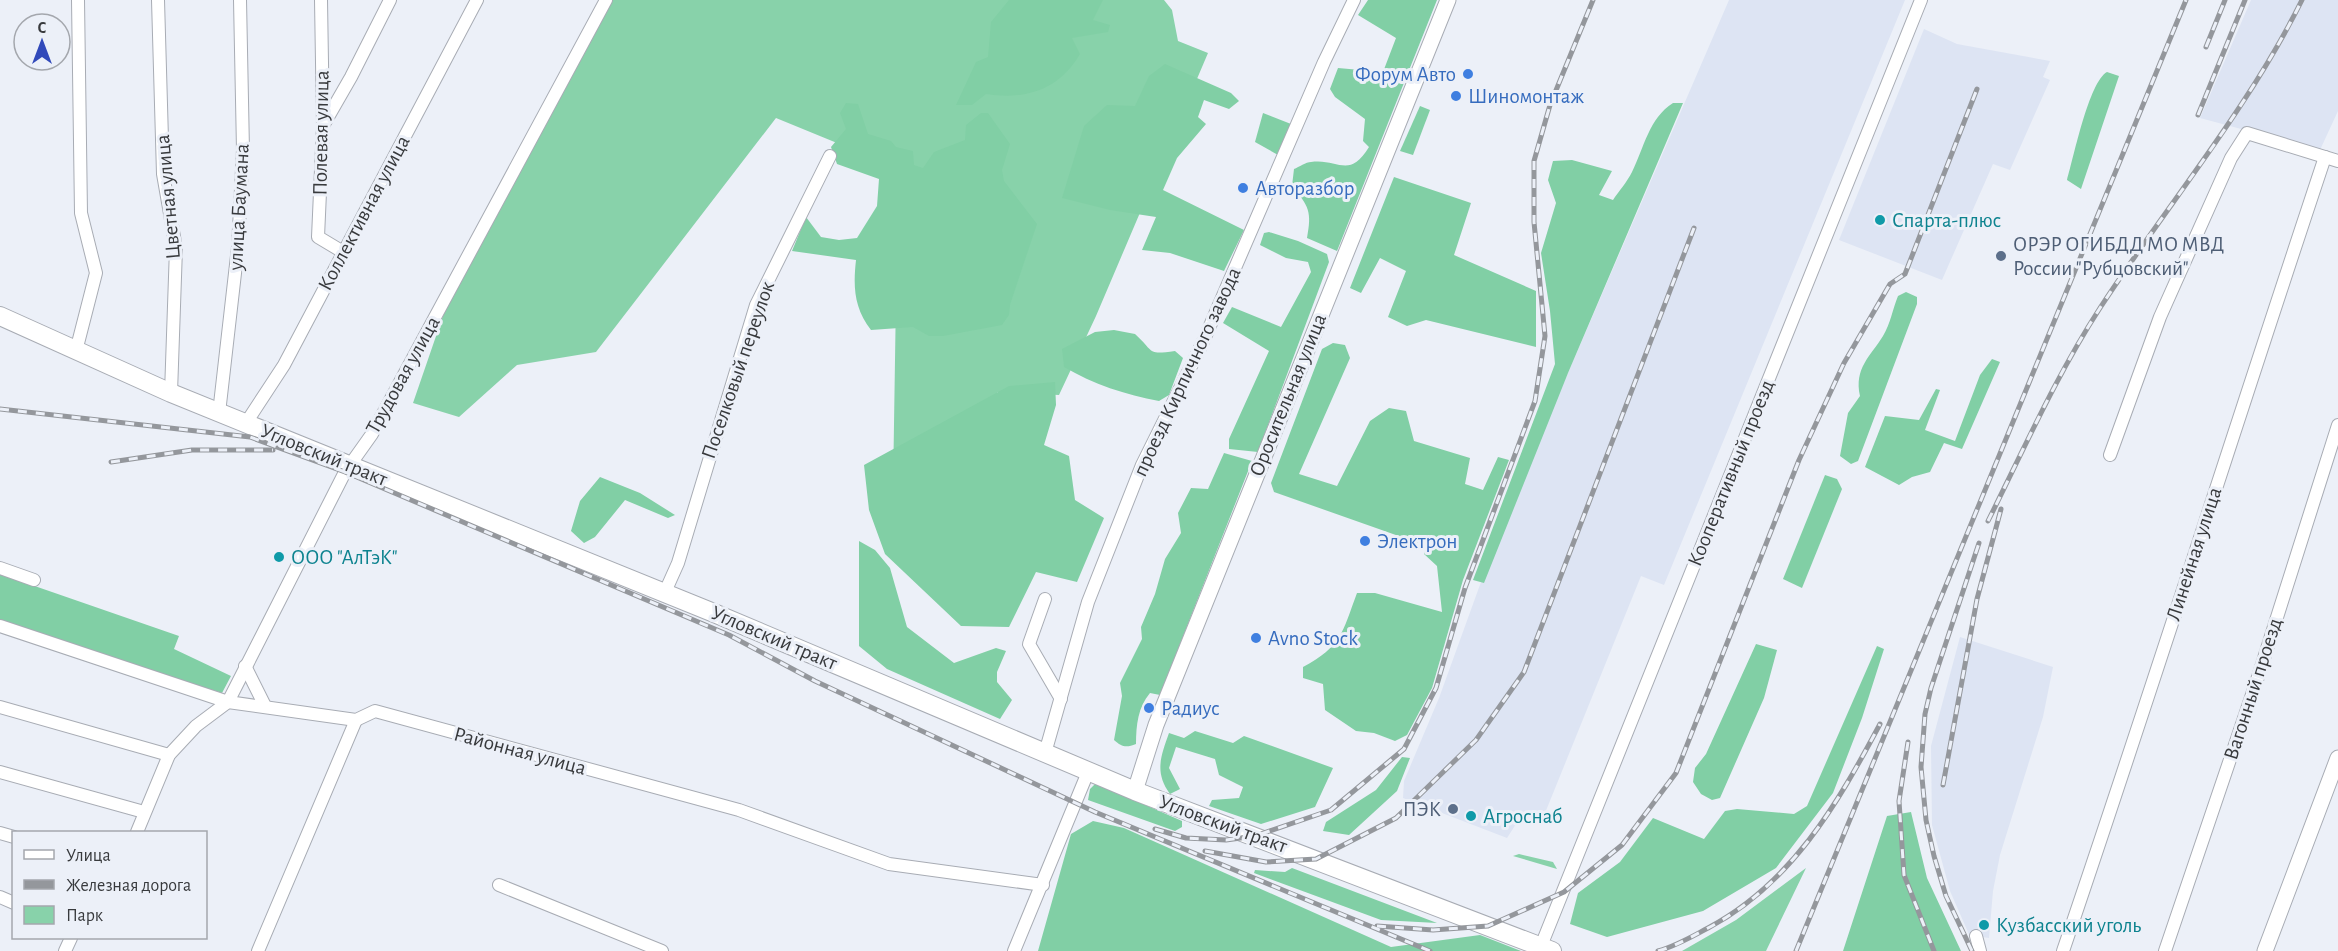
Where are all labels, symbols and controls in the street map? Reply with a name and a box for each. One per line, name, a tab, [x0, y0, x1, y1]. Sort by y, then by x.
north arrow	[12, 12, 72, 72]
text: С	[38, 20, 47, 36]
place label: Форум Авто	[1355, 64, 1456, 85]
marker: Форум Авто	[1461, 67, 1475, 81]
street label: Полевая улица	[309, 70, 333, 196]
place label: Шиномонтаж	[1468, 86, 1584, 107]
marker: Шиномонтаж	[1449, 89, 1463, 103]
street label: Коллективная улица	[314, 132, 414, 294]
street label: Цветная улица	[152, 133, 184, 260]
street label: улица Баумана	[225, 143, 253, 272]
place label: Авторазбор	[1255, 178, 1354, 199]
marker: Авторазбор	[1236, 181, 1250, 195]
place label: Спарта-плюс	[1892, 210, 2001, 231]
marker: Спарта-плюс	[1873, 213, 1887, 227]
place label: ОРЭР ОГИБДД МО МВД России "Рубцовский"	[2013, 234, 2224, 279]
marker: ОРЭР ОГИБДД МО МВД России "Рубцовский"	[1994, 249, 2008, 263]
street label: проезд Кирпичного завода	[1129, 264, 1245, 480]
street label: Поселковый переулок	[698, 278, 778, 461]
street label: Оросительная улица	[1246, 310, 1330, 479]
street label: Трудовая улица	[362, 313, 444, 437]
street label: Кооперативный проезд	[1684, 377, 1778, 569]
street label: Угловский тракт	[258, 420, 391, 490]
street label: Линейная улица	[2163, 484, 2226, 623]
place label: Электрон	[1377, 531, 1457, 552]
marker: Электрон	[1358, 534, 1372, 548]
place label: ООО "АлТэК"	[291, 547, 398, 568]
marker: ООО "АлТэК"	[272, 550, 286, 564]
street label: Угловский тракт	[708, 602, 841, 674]
street label: Вагонный проезд	[2220, 615, 2286, 763]
place label: Avno Stoсk	[1268, 628, 1358, 649]
marker: Avno Stoсk	[1249, 631, 1263, 645]
place label: Радиус	[1161, 698, 1220, 719]
marker: Радиус	[1142, 701, 1156, 715]
street label: Районная улица	[452, 723, 589, 779]
street label: Угловский тракт	[1156, 791, 1290, 857]
place label: ПЭК	[1403, 799, 1441, 820]
marker: ПЭК	[1446, 802, 1460, 816]
place label: Агроснаб	[1483, 806, 1563, 827]
marker: Агроснаб	[1464, 809, 1478, 823]
legend	[12, 831, 207, 939]
text: Улица	[66, 847, 111, 865]
text: Железная дорога	[66, 877, 191, 895]
text: Парк	[66, 907, 104, 925]
place label: Кузбасский уголь	[1996, 915, 2141, 936]
marker: Кузбасский уголь	[1977, 918, 1991, 932]

